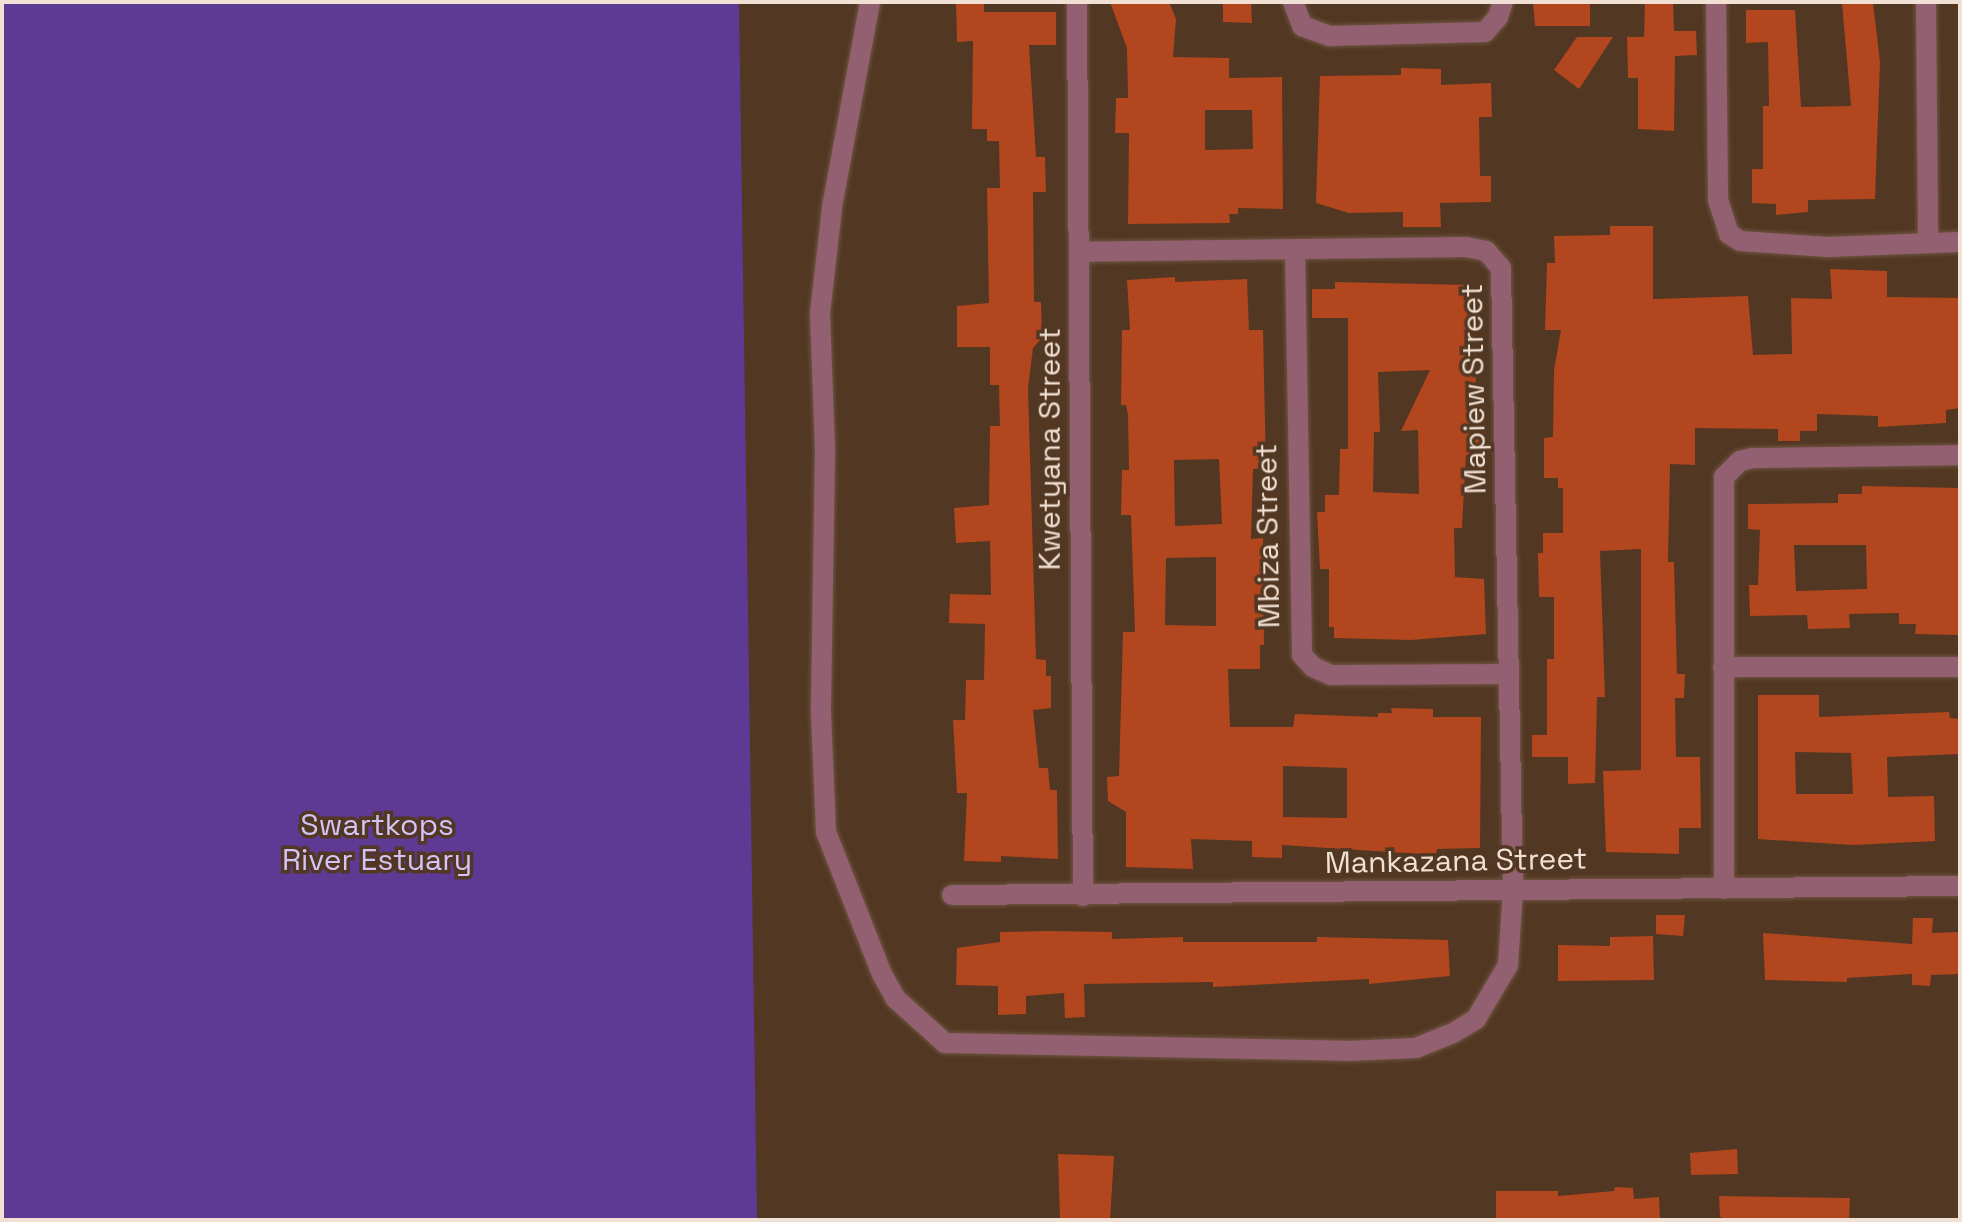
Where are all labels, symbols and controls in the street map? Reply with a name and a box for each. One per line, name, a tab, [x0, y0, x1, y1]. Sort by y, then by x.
street label: Mapiew Street	[1454, 283, 1494, 495]
street label: Kwetyana Street	[1032, 327, 1068, 571]
street label: Mbiza Street	[1248, 443, 1288, 629]
park label: Swartkops River Estuary	[282, 807, 472, 878]
street label: Mankazana Street	[1324, 841, 1588, 881]

